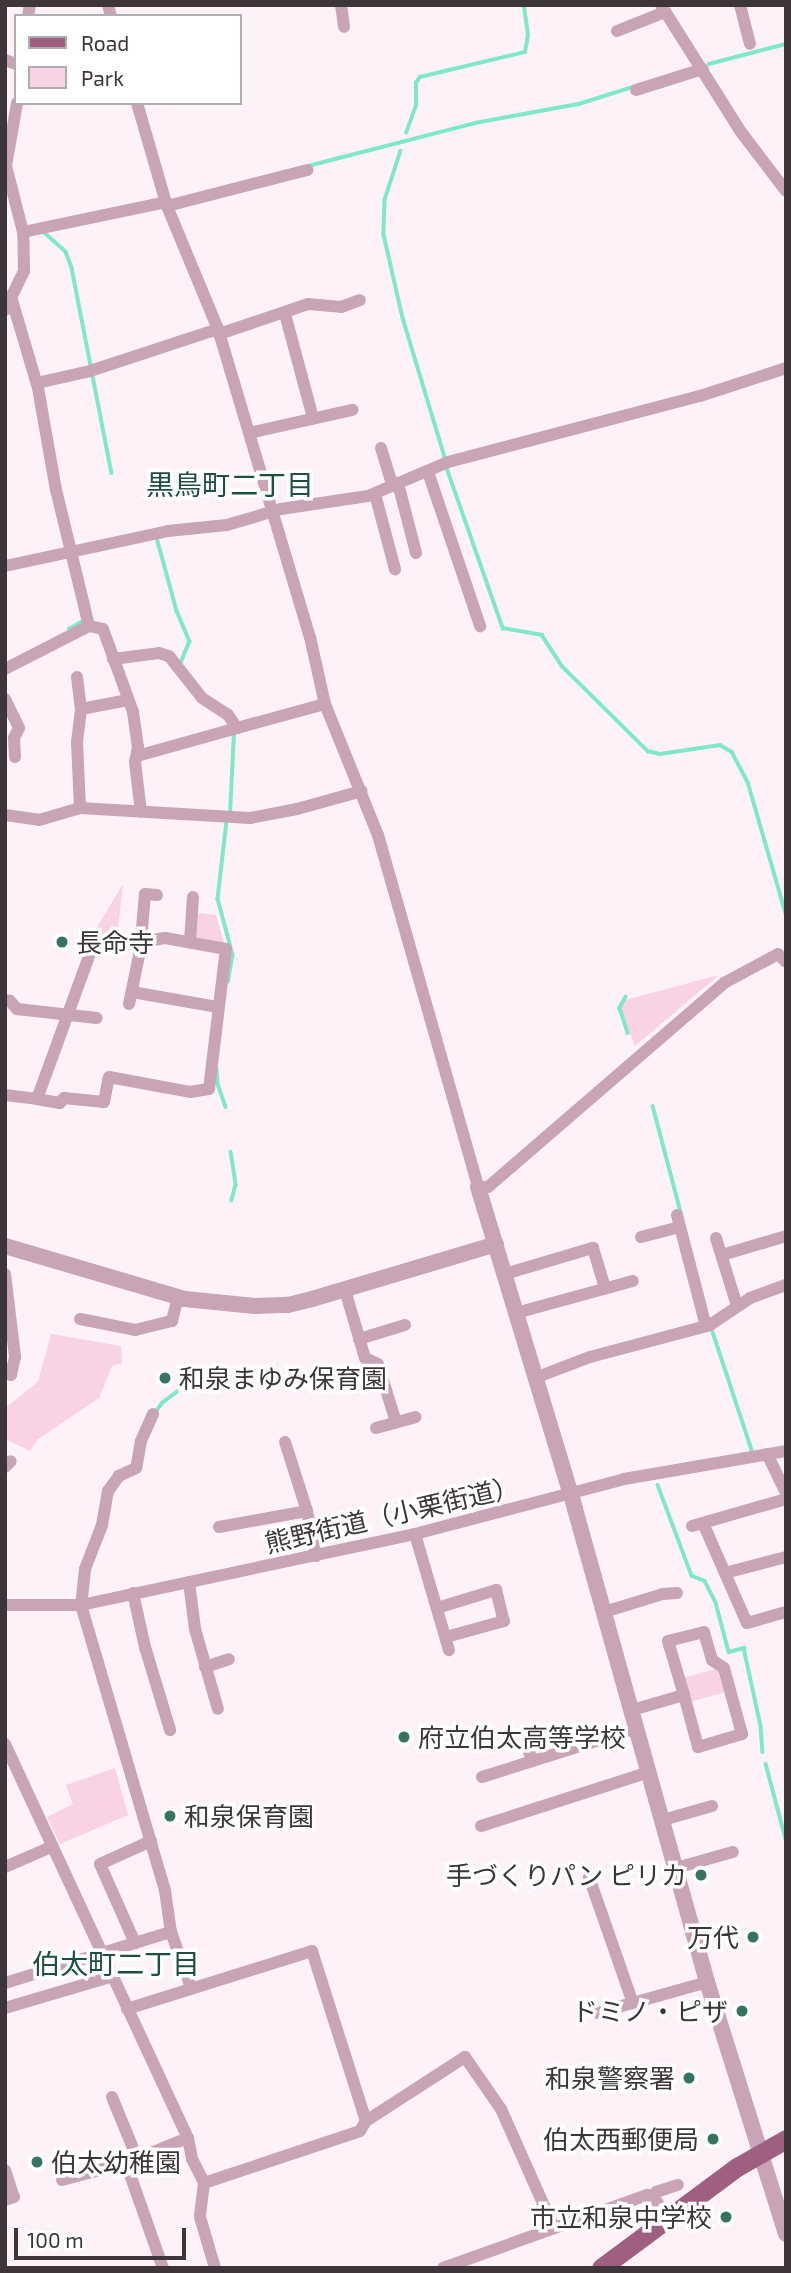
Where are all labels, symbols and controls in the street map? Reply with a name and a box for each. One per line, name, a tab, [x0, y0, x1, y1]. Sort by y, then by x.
legend	[14, 14, 242, 105]
text: Road	[81, 30, 129, 55]
text: Park	[81, 65, 124, 90]
district label: 黒鳥町二丁目	[146, 467, 314, 501]
place label: 長命寺	[76, 926, 154, 958]
marker: 長命寺	[54, 934, 70, 950]
place label: 和泉まゆみ保育園	[179, 1362, 387, 1394]
marker: 和泉まゆみ保育園	[157, 1370, 173, 1386]
street label: 熊野街道（小栗街道）	[262, 1470, 522, 1558]
place label: 府立伯太高等学校	[418, 1721, 626, 1753]
marker: 府立伯太高等学校	[396, 1729, 412, 1745]
place label: 和泉保育園	[184, 1800, 314, 1832]
marker: 和泉保育園	[162, 1808, 178, 1824]
place label: 手づくりパン ピリカ	[447, 1859, 687, 1891]
marker: 手づくりパン ピリカ	[693, 1867, 709, 1883]
place label: 万代	[687, 1921, 739, 1953]
marker: 万代	[745, 1929, 761, 1945]
district label: 伯太町二丁目	[32, 1946, 200, 1980]
place label: ドミノ・ピザ	[572, 1995, 728, 2027]
marker: ドミノ・ピザ	[734, 2003, 750, 2019]
place label: 和泉警察署	[545, 2062, 675, 2094]
marker: 和泉警察署	[681, 2070, 697, 2086]
place label: 伯太西郵便局	[543, 2123, 699, 2155]
marker: 伯太西郵便局	[705, 2131, 721, 2147]
place label: 伯太幼稚園	[51, 2146, 181, 2178]
marker: 伯太幼稚園	[29, 2154, 45, 2170]
place label: 市立和泉中学校	[530, 2201, 712, 2233]
marker: 市立和泉中学校	[718, 2209, 734, 2225]
scale bar	[18, 2214, 189, 2258]
text: 100 m	[27, 2227, 84, 2252]

